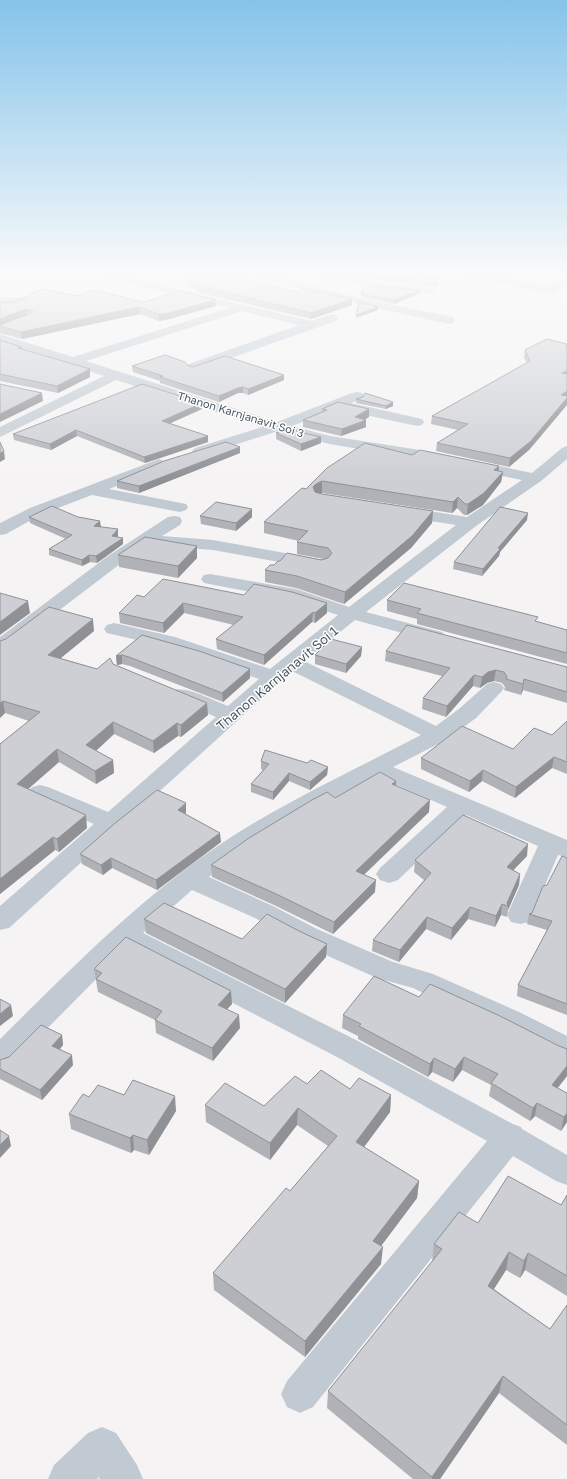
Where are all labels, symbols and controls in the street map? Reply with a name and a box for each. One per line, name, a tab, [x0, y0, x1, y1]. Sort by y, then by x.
street label: Thanon Karnjanavit Soi 3	[176, 389, 306, 439]
street label: Thanon Karnjanavit Soi 1	[213, 622, 341, 734]

